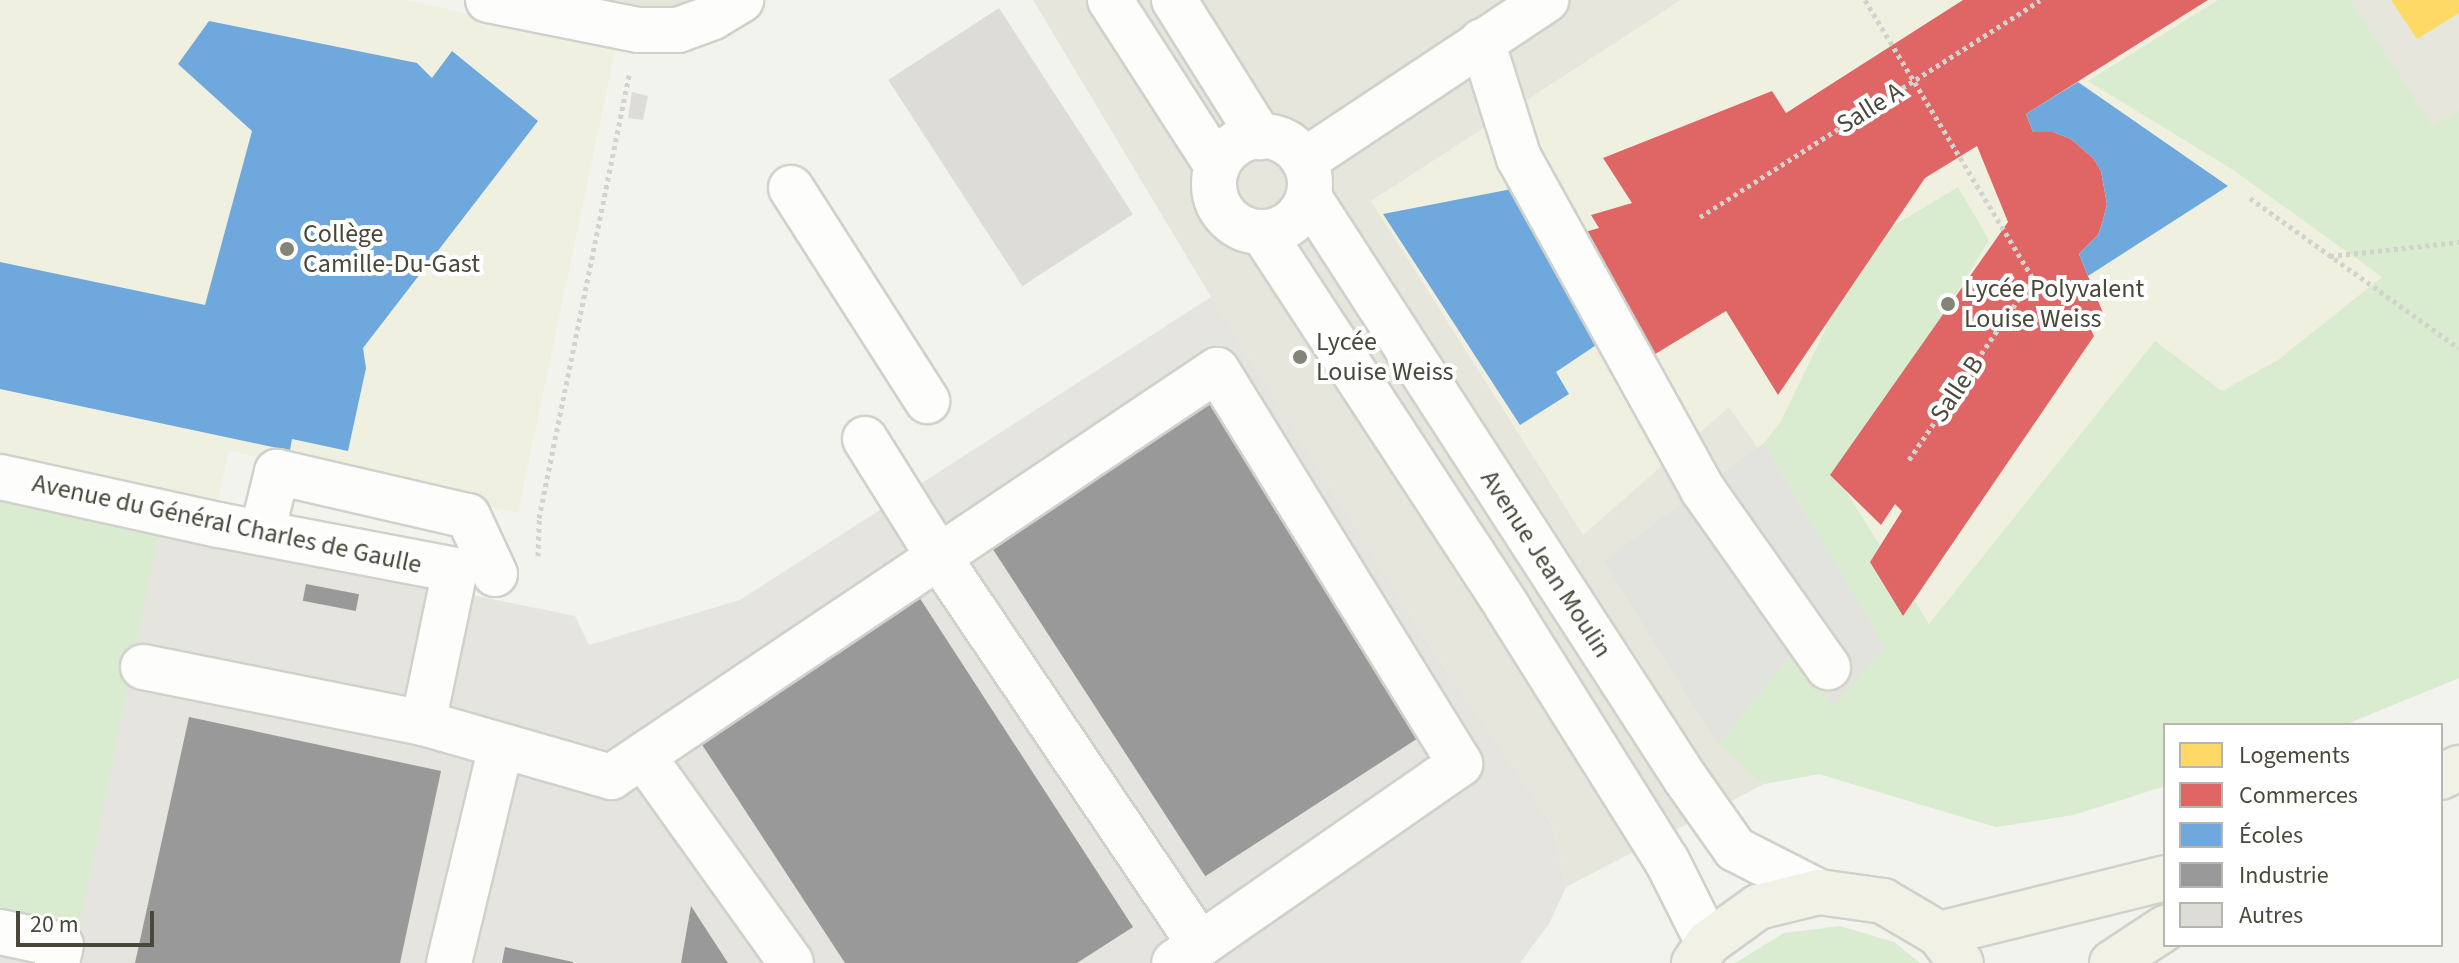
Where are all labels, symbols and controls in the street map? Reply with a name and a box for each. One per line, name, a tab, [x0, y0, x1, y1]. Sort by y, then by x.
street label: Salle A	[1831, 76, 1909, 140]
place label: Collège Camille-Du-Gast	[303, 218, 480, 280]
marker: Collège Camille-Du-Gast	[278, 240, 296, 258]
place label: Lycée Polyvalent Louise Weiss	[1964, 273, 2144, 334]
marker: Lycée Polyvalent Louise Weiss	[1939, 295, 1957, 313]
place label: Lycée Louise Weiss	[1316, 326, 1453, 388]
marker: Lycée Louise Weiss	[1291, 348, 1309, 366]
street label: Salle B	[1923, 350, 1991, 428]
street label: Avenue Jean Moulin	[1474, 464, 1618, 664]
street label: Avenue du Général Charles de Gaulle	[29, 467, 425, 581]
legend	[2163, 723, 2443, 947]
text: Logements	[2239, 738, 2350, 773]
text: Commerces	[2239, 778, 2358, 813]
text: Écoles	[2239, 818, 2303, 853]
text: Industrie	[2239, 858, 2329, 893]
scale bar	[20, 895, 158, 945]
text: Autres	[2239, 898, 2303, 933]
text: 20 m	[30, 907, 79, 942]

